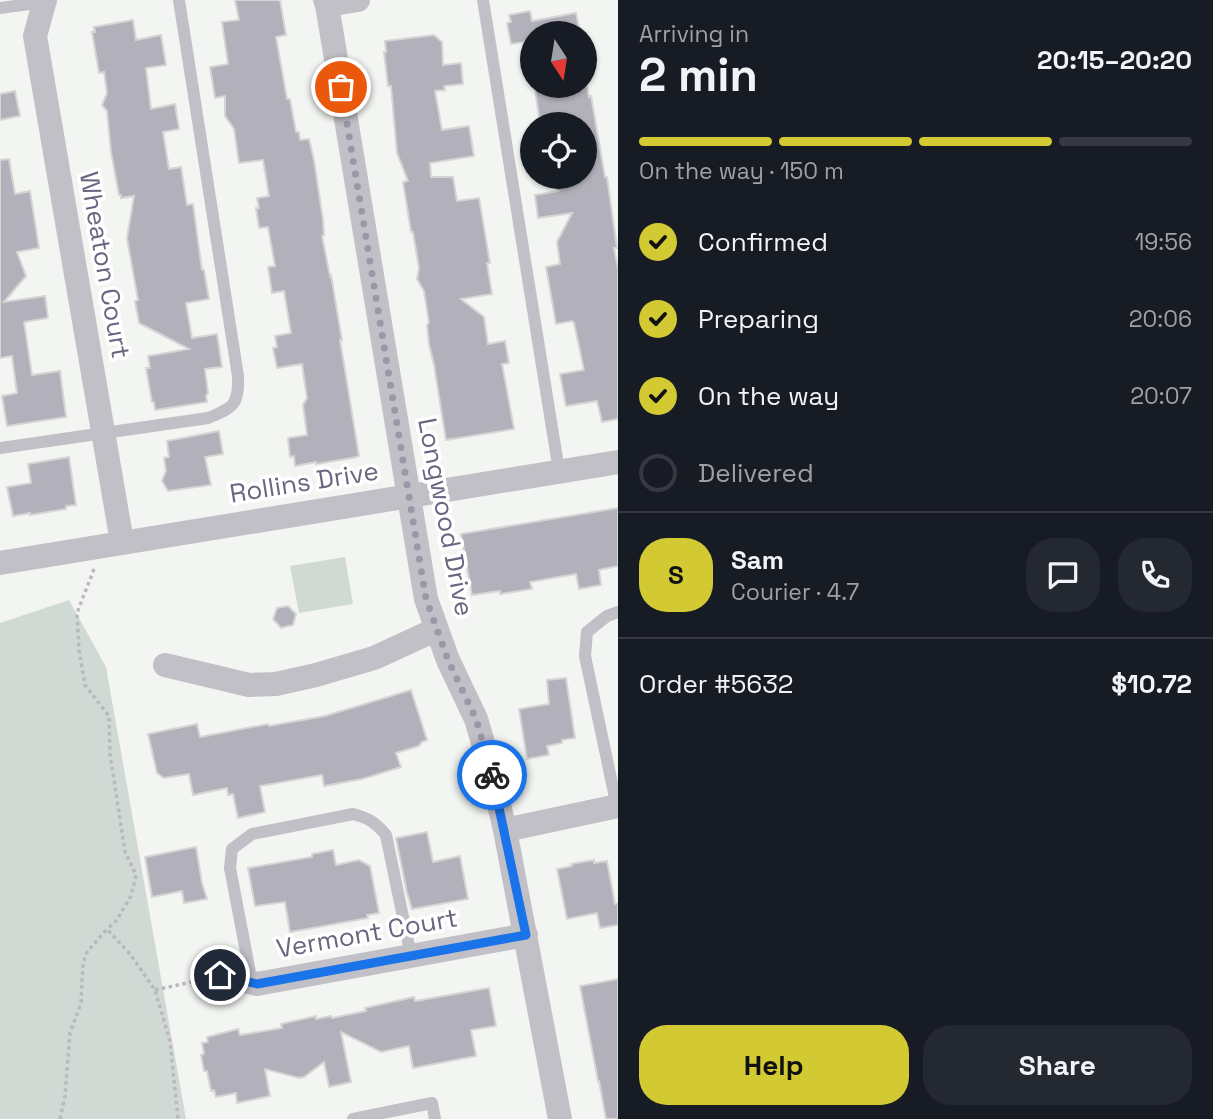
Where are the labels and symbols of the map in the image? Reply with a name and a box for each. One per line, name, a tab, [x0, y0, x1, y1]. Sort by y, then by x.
north arrow	[520, 21, 597, 98]
pin	[311, 57, 371, 117]
street label: Wheaton Court	[72, 169, 138, 361]
street label: Longwood Drive	[410, 415, 482, 619]
street label: Rollins Drive	[227, 453, 381, 511]
courier	[457, 740, 527, 810]
street label: Vermont Court	[274, 900, 460, 966]
pin	[190, 945, 250, 1005]

